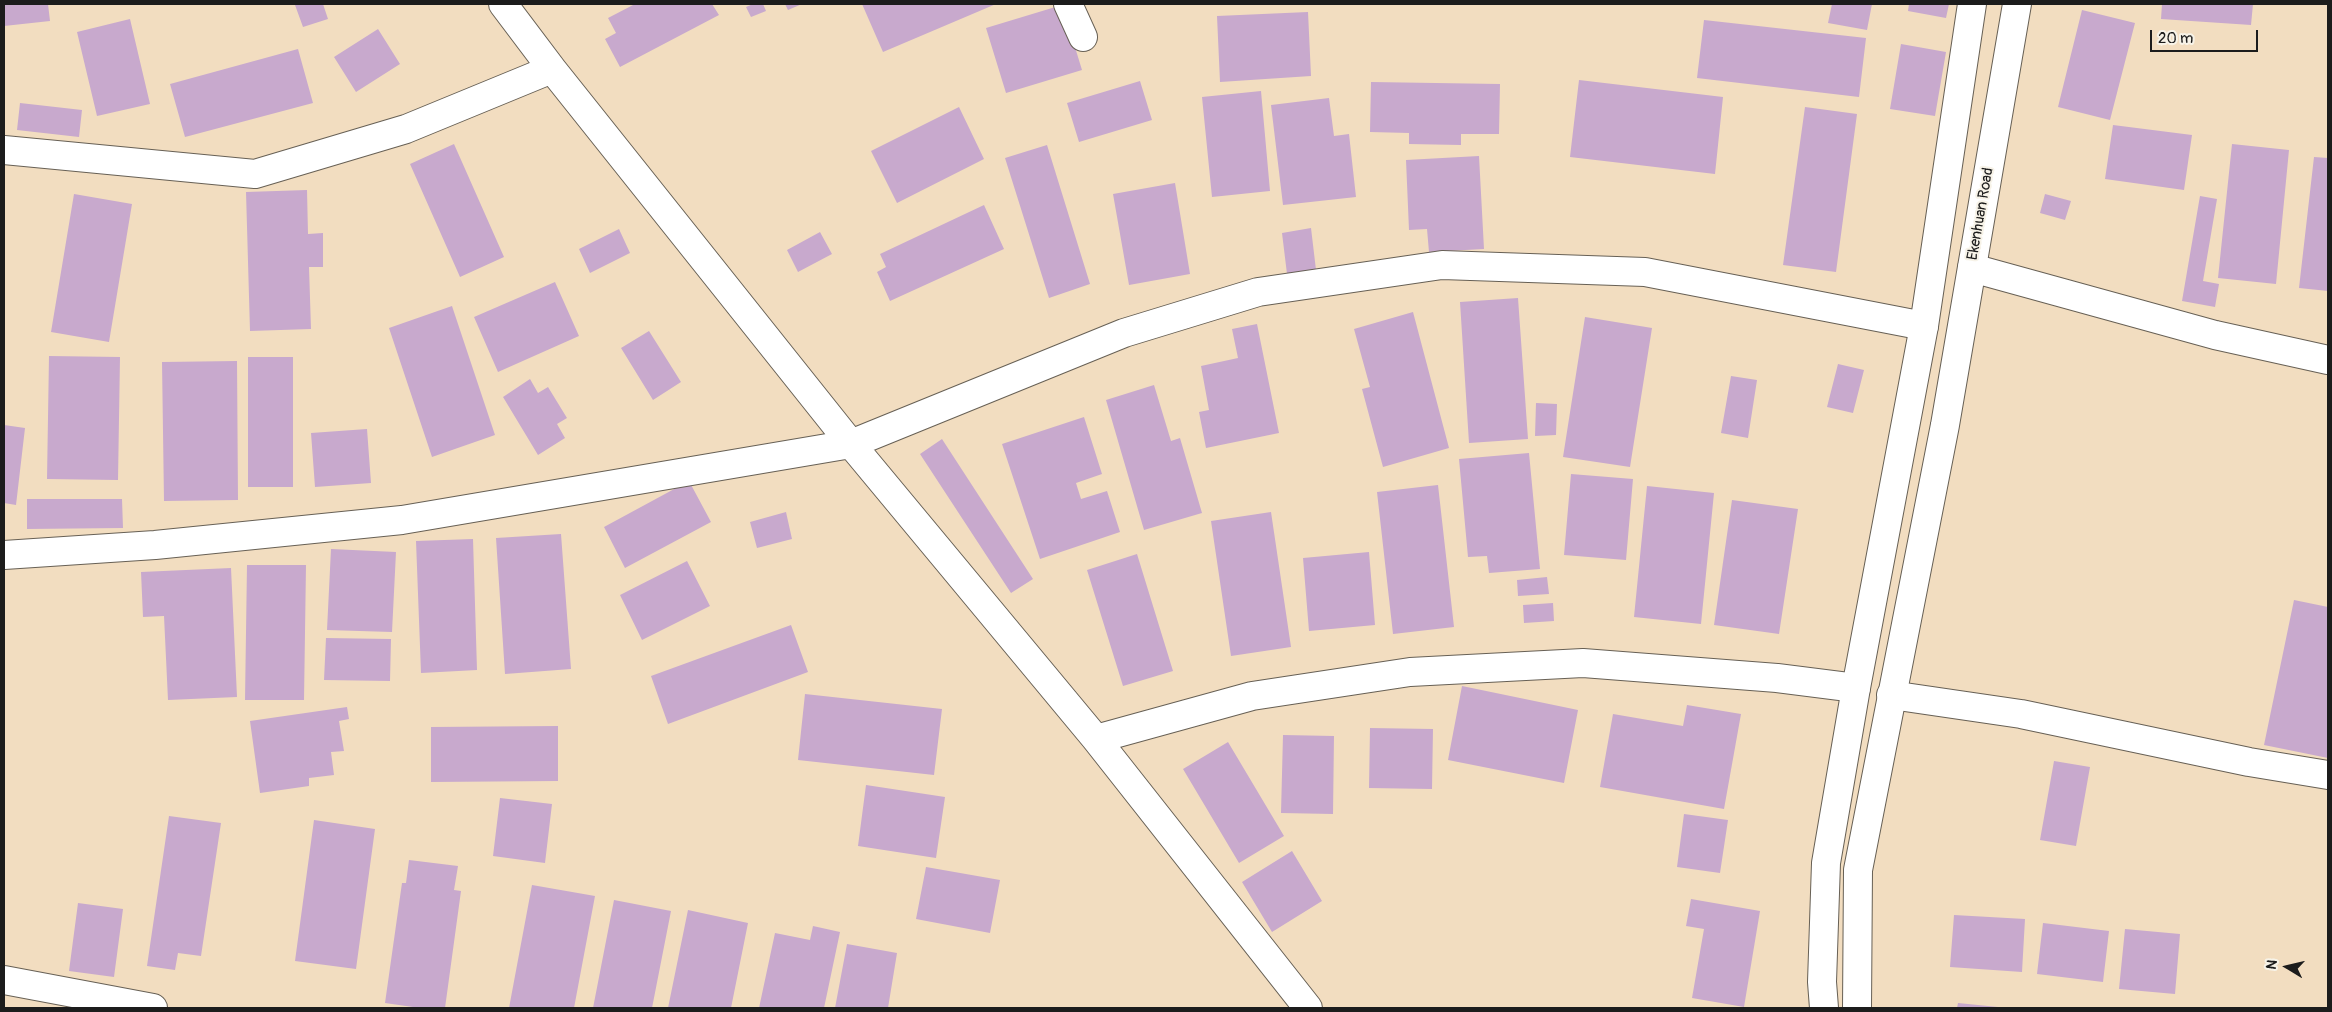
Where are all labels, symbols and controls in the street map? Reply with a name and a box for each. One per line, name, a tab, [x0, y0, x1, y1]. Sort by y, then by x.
scale bar	[2152, 20, 2260, 52]
text: 20 m	[2158, 29, 2193, 48]
street label: Ekenhuan Road	[1964, 166, 1998, 262]
north arrow	[2262, 942, 2312, 992]
text: N	[2263, 959, 2281, 971]

